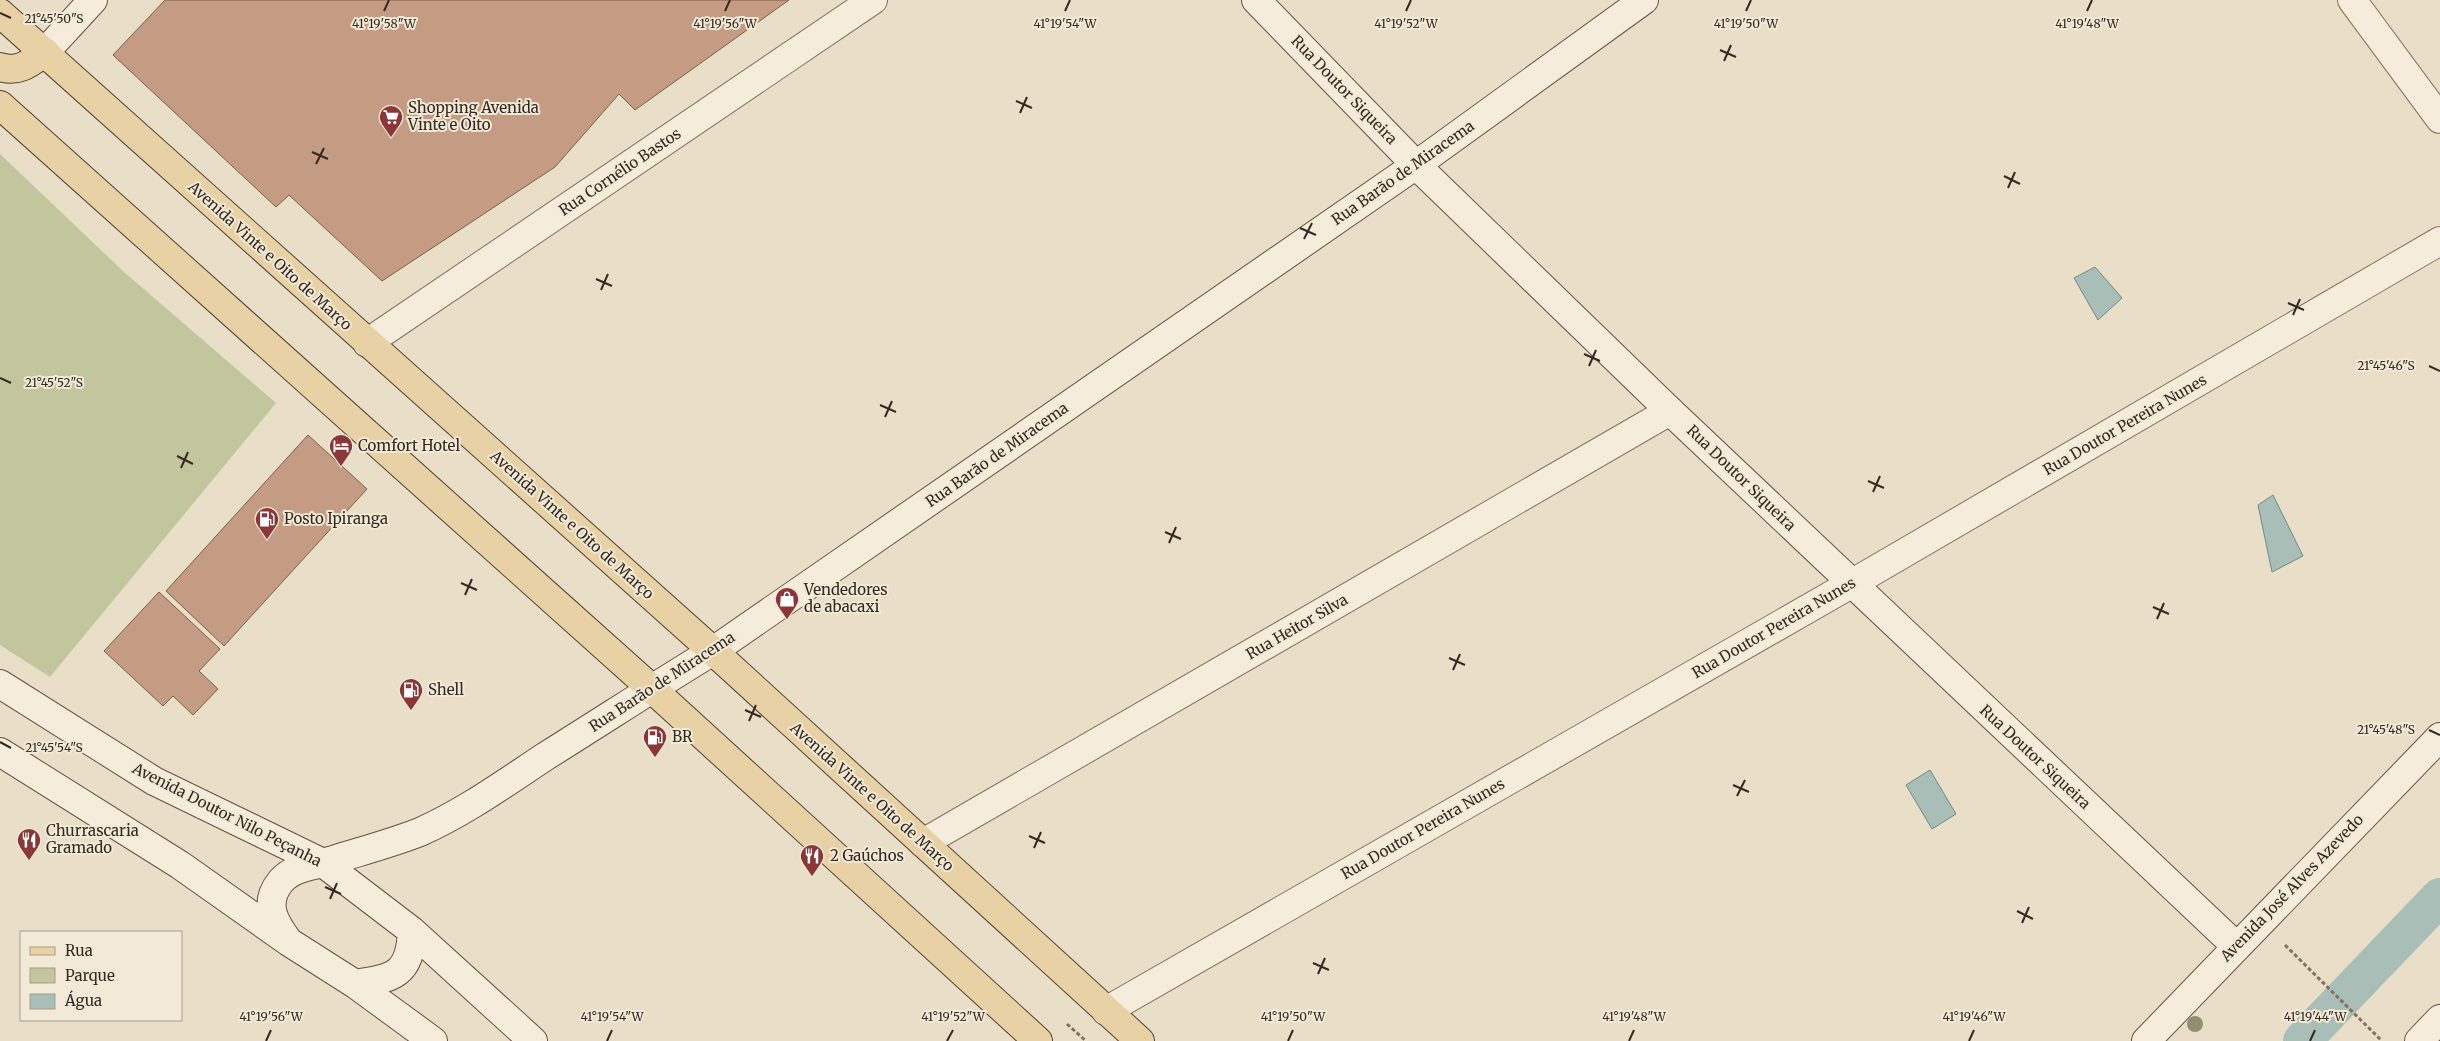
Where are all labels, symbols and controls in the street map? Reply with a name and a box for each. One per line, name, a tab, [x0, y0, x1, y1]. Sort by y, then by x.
text: 21°45'50"S	[25, 11, 83, 26]
text: 41°19'58"W	[352, 16, 417, 31]
text: 41°19'56"W	[693, 16, 758, 31]
text: 41°19'54"W	[1033, 16, 1098, 31]
text: 41°19'52"W	[1374, 16, 1439, 31]
text: 41°19'50"W	[1714, 16, 1779, 31]
text: 41°19'48"W	[2055, 16, 2120, 31]
street label: Rua Doutor Siqueira	[1287, 31, 1401, 148]
place label: Shopping Avenida Vinte e Oito	[407, 98, 539, 134]
supermarket icon: Shopping Avenida Vinte e Oito	[378, 104, 404, 138]
street label: Rua Barão de Miracema	[1328, 116, 1478, 229]
street label: Rua Cornélio Bastos	[555, 124, 684, 220]
street label: Avenida Vinte e Oito de Março	[184, 176, 356, 334]
text: 21°45'46"S	[2357, 358, 2415, 373]
street label: Rua Doutor Pereira Nunes	[2040, 370, 2210, 479]
text: 21°45'52"S	[25, 375, 83, 390]
street label: Rua Barão de Miracema	[922, 398, 1072, 511]
street label: Rua Doutor Siqueira	[1683, 421, 1800, 535]
hotel icon: Comfort Hotel	[328, 433, 354, 467]
place label: Comfort Hotel	[358, 436, 460, 455]
street label: Avenida Vinte e Oito de Março	[486, 445, 658, 603]
fuel station icon: Posto Ipiranga	[254, 506, 280, 540]
place label: Posto Ipiranga	[284, 509, 388, 528]
street label: Rua Doutor Pereira Nunes	[1689, 573, 1859, 682]
place label: Vendedores de abacaxi	[803, 580, 888, 616]
shop icon: Vendedores de abacaxi	[774, 586, 800, 620]
street label: Rua Heitor Silva	[1242, 590, 1351, 663]
street label: Rua Barão de Miracema	[585, 627, 738, 736]
fuel station icon: Shell	[398, 677, 424, 711]
place label: Shell	[428, 680, 464, 699]
street label: Rua Doutor Siqueira	[1976, 700, 2095, 813]
street label: Avenida Vinte e Oito de Março	[786, 717, 958, 875]
text: 21°45'48"S	[2357, 722, 2415, 737]
fuel station icon: BR	[642, 724, 668, 758]
place label: BR	[672, 727, 693, 746]
text: 21°45'54"S	[25, 740, 83, 755]
street label: Avenida Doutor Nilo Peçanha	[129, 758, 325, 871]
street label: Rua Doutor Pereira Nunes	[1338, 774, 1508, 883]
street label: Avenida José Alves Azevedo	[2215, 810, 2367, 966]
place label: Churrascaria Gramado	[46, 821, 139, 857]
restaurant icon: Churrascaria Gramado	[16, 827, 42, 861]
restaurant icon: 2 Gaúchos	[799, 843, 825, 877]
place label: 2 Gaúchos	[830, 846, 904, 865]
legend	[20, 931, 182, 1021]
text: Rua	[65, 941, 93, 960]
text: Parque	[65, 966, 115, 985]
text: Água	[64, 990, 102, 1010]
text: 41°19'56"W	[239, 1009, 304, 1024]
text: 41°19'54"W	[580, 1009, 645, 1024]
text: 41°19'52"W	[921, 1009, 986, 1024]
text: 41°19'50"W	[1261, 1009, 1326, 1024]
text: 41°19'48"W	[1602, 1009, 1667, 1024]
text: 41°19'46"W	[1943, 1009, 2007, 1024]
text: 41°19'44"W	[2284, 1009, 2347, 1024]

